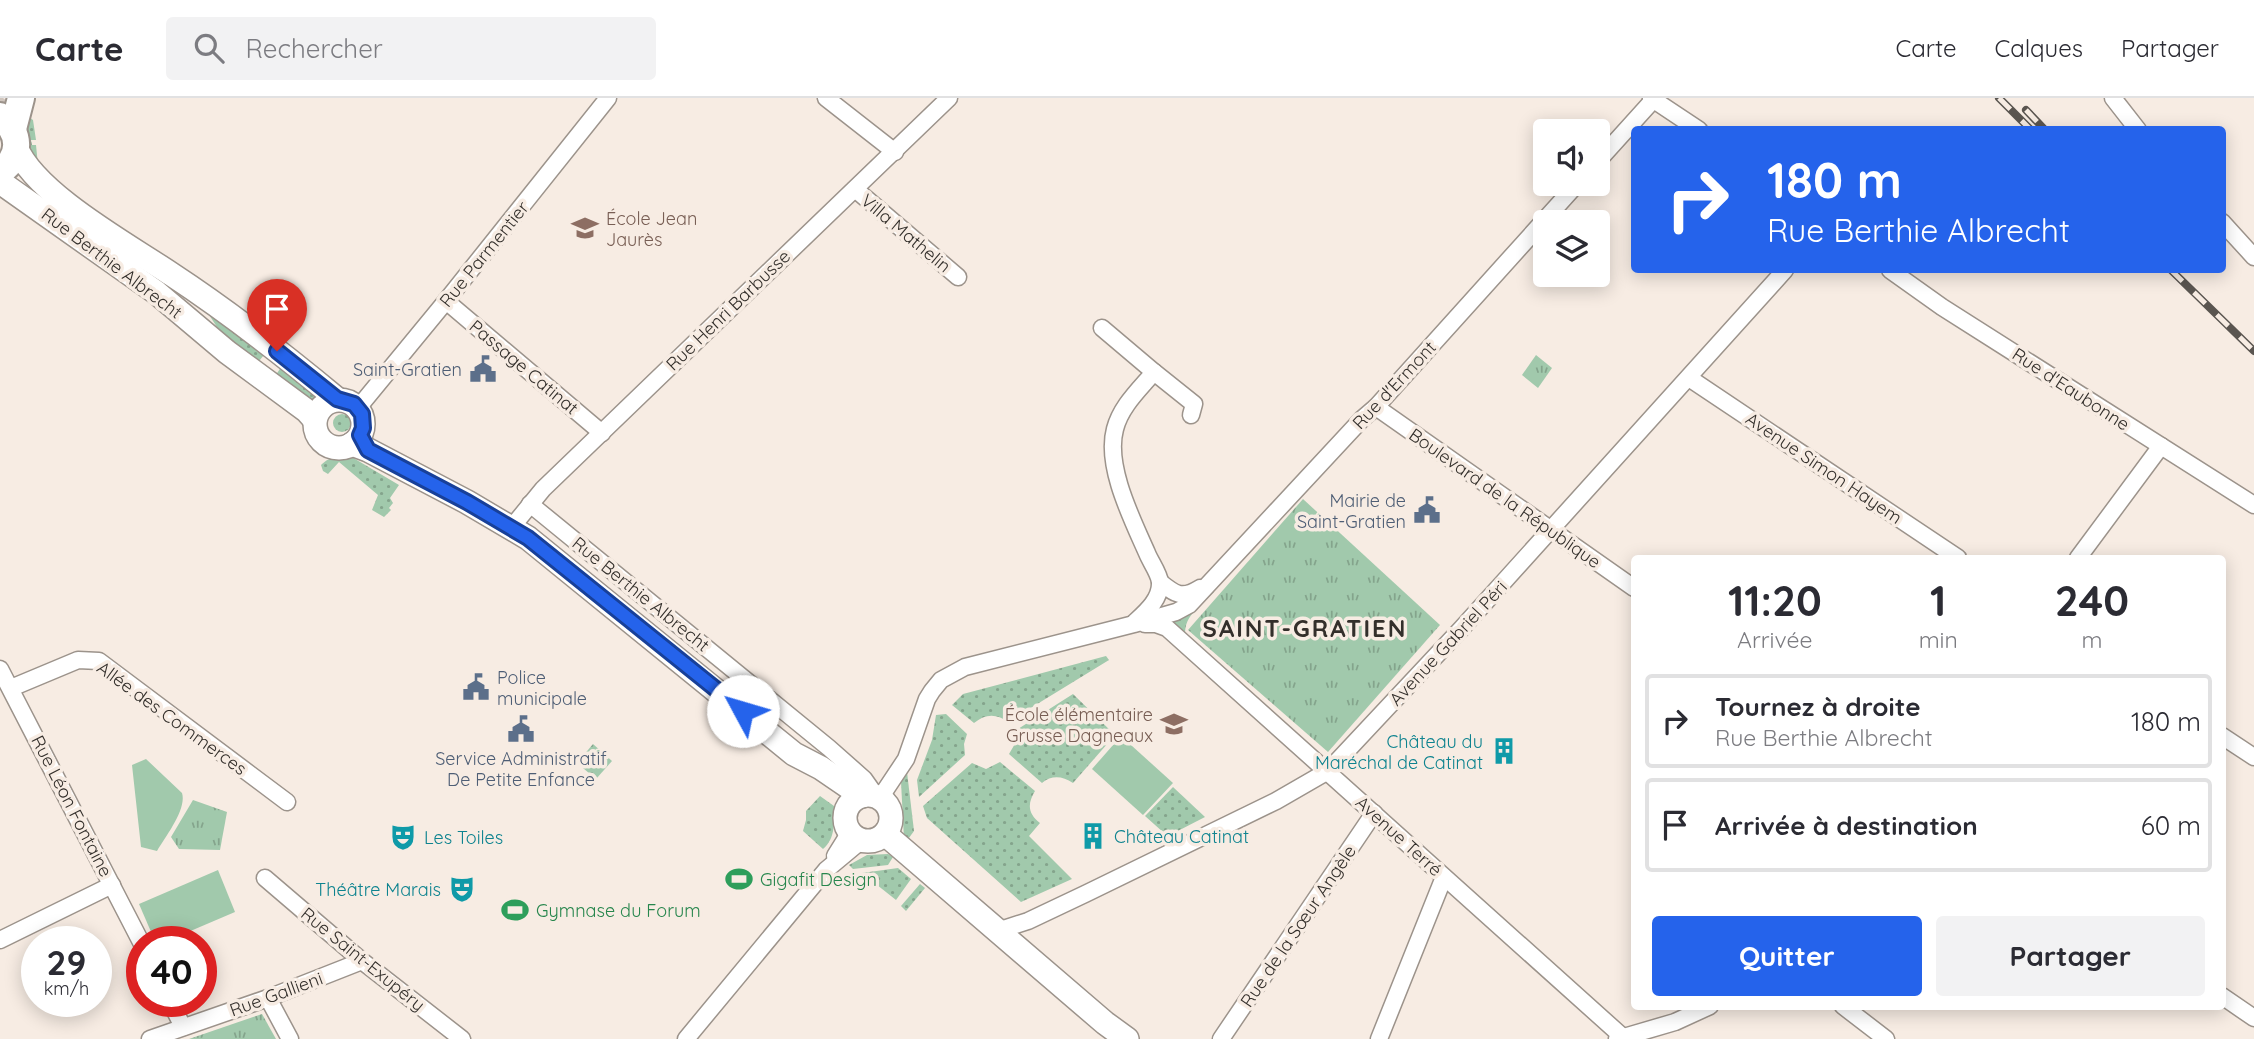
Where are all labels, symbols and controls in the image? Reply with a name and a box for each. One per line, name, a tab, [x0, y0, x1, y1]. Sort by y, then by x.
search box	[166, 17, 656, 80]
text: Carte	[35, 28, 124, 69]
icon: search	[190, 29, 228, 67]
text: Rechercher	[246, 32, 383, 65]
text: Carte	[1895, 33, 1957, 63]
text: Calques	[1995, 33, 2083, 63]
text: Partager	[2121, 33, 2219, 63]
map controls	[1533, 119, 1610, 287]
button: sound	[1533, 119, 1610, 196]
text: 180 m	[1767, 149, 1902, 210]
icon: right	[1652, 154, 1743, 245]
street label: Villa Mathelin	[856, 189, 956, 277]
street label: Rue Parmentier	[434, 196, 534, 312]
street label: Rue Berthie Albrecht	[37, 203, 187, 323]
place label: École Jean Jaurès	[606, 207, 697, 251]
button: layers	[1533, 210, 1610, 287]
text: Rue Berthie Albrecht	[1767, 210, 2070, 250]
school or university icon: École Jean Jaurès	[570, 213, 600, 243]
street label: Rue Henri Barbusse	[661, 245, 795, 375]
pin	[247, 279, 307, 351]
icon: arrive	[258, 290, 296, 328]
street label: Passage Catinat	[465, 315, 583, 419]
street label: Rue d'Ermont	[1347, 336, 1441, 434]
street label: Rue d'Eaubonne	[2008, 342, 2134, 436]
public building icon: Saint-Gratien	[468, 354, 498, 384]
place label: Saint-Gratien	[353, 358, 462, 381]
street label: Avenue Simon Hayem	[1741, 407, 1907, 529]
street label: Boulevard de la République	[1405, 423, 1605, 573]
place label: Mairie de Saint-Gratien	[1297, 489, 1406, 533]
public building icon: Mairie de Saint-Gratien	[1412, 495, 1442, 525]
street label: Rue Berthie Albrecht	[568, 531, 714, 657]
text: 11:20	[1728, 574, 1822, 627]
text: 1	[1930, 574, 1946, 627]
text: 240	[2055, 574, 2129, 627]
street label: Avenue Gabriel Péri	[1384, 576, 1512, 710]
district label: SAINT-GRATIEN	[1203, 613, 1407, 643]
text: Arrivée	[1737, 625, 1813, 654]
text: min	[1919, 625, 1958, 654]
text: m	[2081, 625, 2102, 654]
street label: Allée des Commerces	[93, 656, 251, 780]
place label: Police municipale	[497, 666, 587, 710]
public building icon: Police municipale	[461, 672, 491, 702]
position arrow	[706, 674, 780, 748]
text: Tournez à droite	[1715, 690, 1920, 723]
icon: right	[1656, 702, 1694, 740]
place label: École élémentaire Grusse Dagneaux	[1005, 703, 1153, 747]
text: 180 m	[2131, 705, 2201, 738]
school or university icon: École élémentaire Grusse Dagneaux	[1159, 709, 1189, 739]
public building icon: Service Administratif De Petite Enfance	[506, 714, 536, 744]
text: Rue Berthie Albrecht	[1715, 723, 1933, 752]
place label: Château du Maréchal de Catinat	[1315, 730, 1483, 774]
street label: Rue Léon Fontaine	[26, 731, 118, 881]
building icon: Château du Maréchal de Catinat	[1489, 736, 1519, 766]
place label: Service Administratif De Petite Enfance	[435, 747, 607, 791]
street label: Avenue Terré	[1351, 791, 1447, 881]
icon: arrive	[1656, 806, 1694, 844]
text: Arrivée à destination	[1715, 809, 1978, 842]
text: 60 m	[2141, 809, 2201, 842]
building icon: Château Catinat	[1078, 821, 1108, 851]
theatre icon: Les Toiles	[388, 822, 418, 852]
place label: Château Catinat	[1114, 825, 1249, 848]
place label: Les Toiles	[424, 826, 503, 849]
street label: Rue de la Sœur Angèle	[1235, 840, 1361, 1012]
sports icon: Gigafit Design	[724, 864, 754, 894]
place label: Gigafit Design	[760, 868, 877, 891]
theatre icon: Théâtre Marais	[447, 874, 477, 904]
place label: Théâtre Marais	[315, 878, 441, 901]
sports icon: Gymnase du Forum	[500, 895, 530, 925]
place label: Gymnase du Forum	[536, 899, 701, 922]
street label: Rue Saint-Exupéry	[296, 902, 430, 1016]
button: Quitter	[1652, 916, 1922, 996]
button: Partager	[1936, 916, 2205, 996]
speed limit sign: 40	[126, 926, 217, 1017]
text: 29	[47, 940, 86, 984]
street label: Rue Gallieni	[226, 967, 326, 1021]
text: km/h	[44, 977, 89, 1000]

